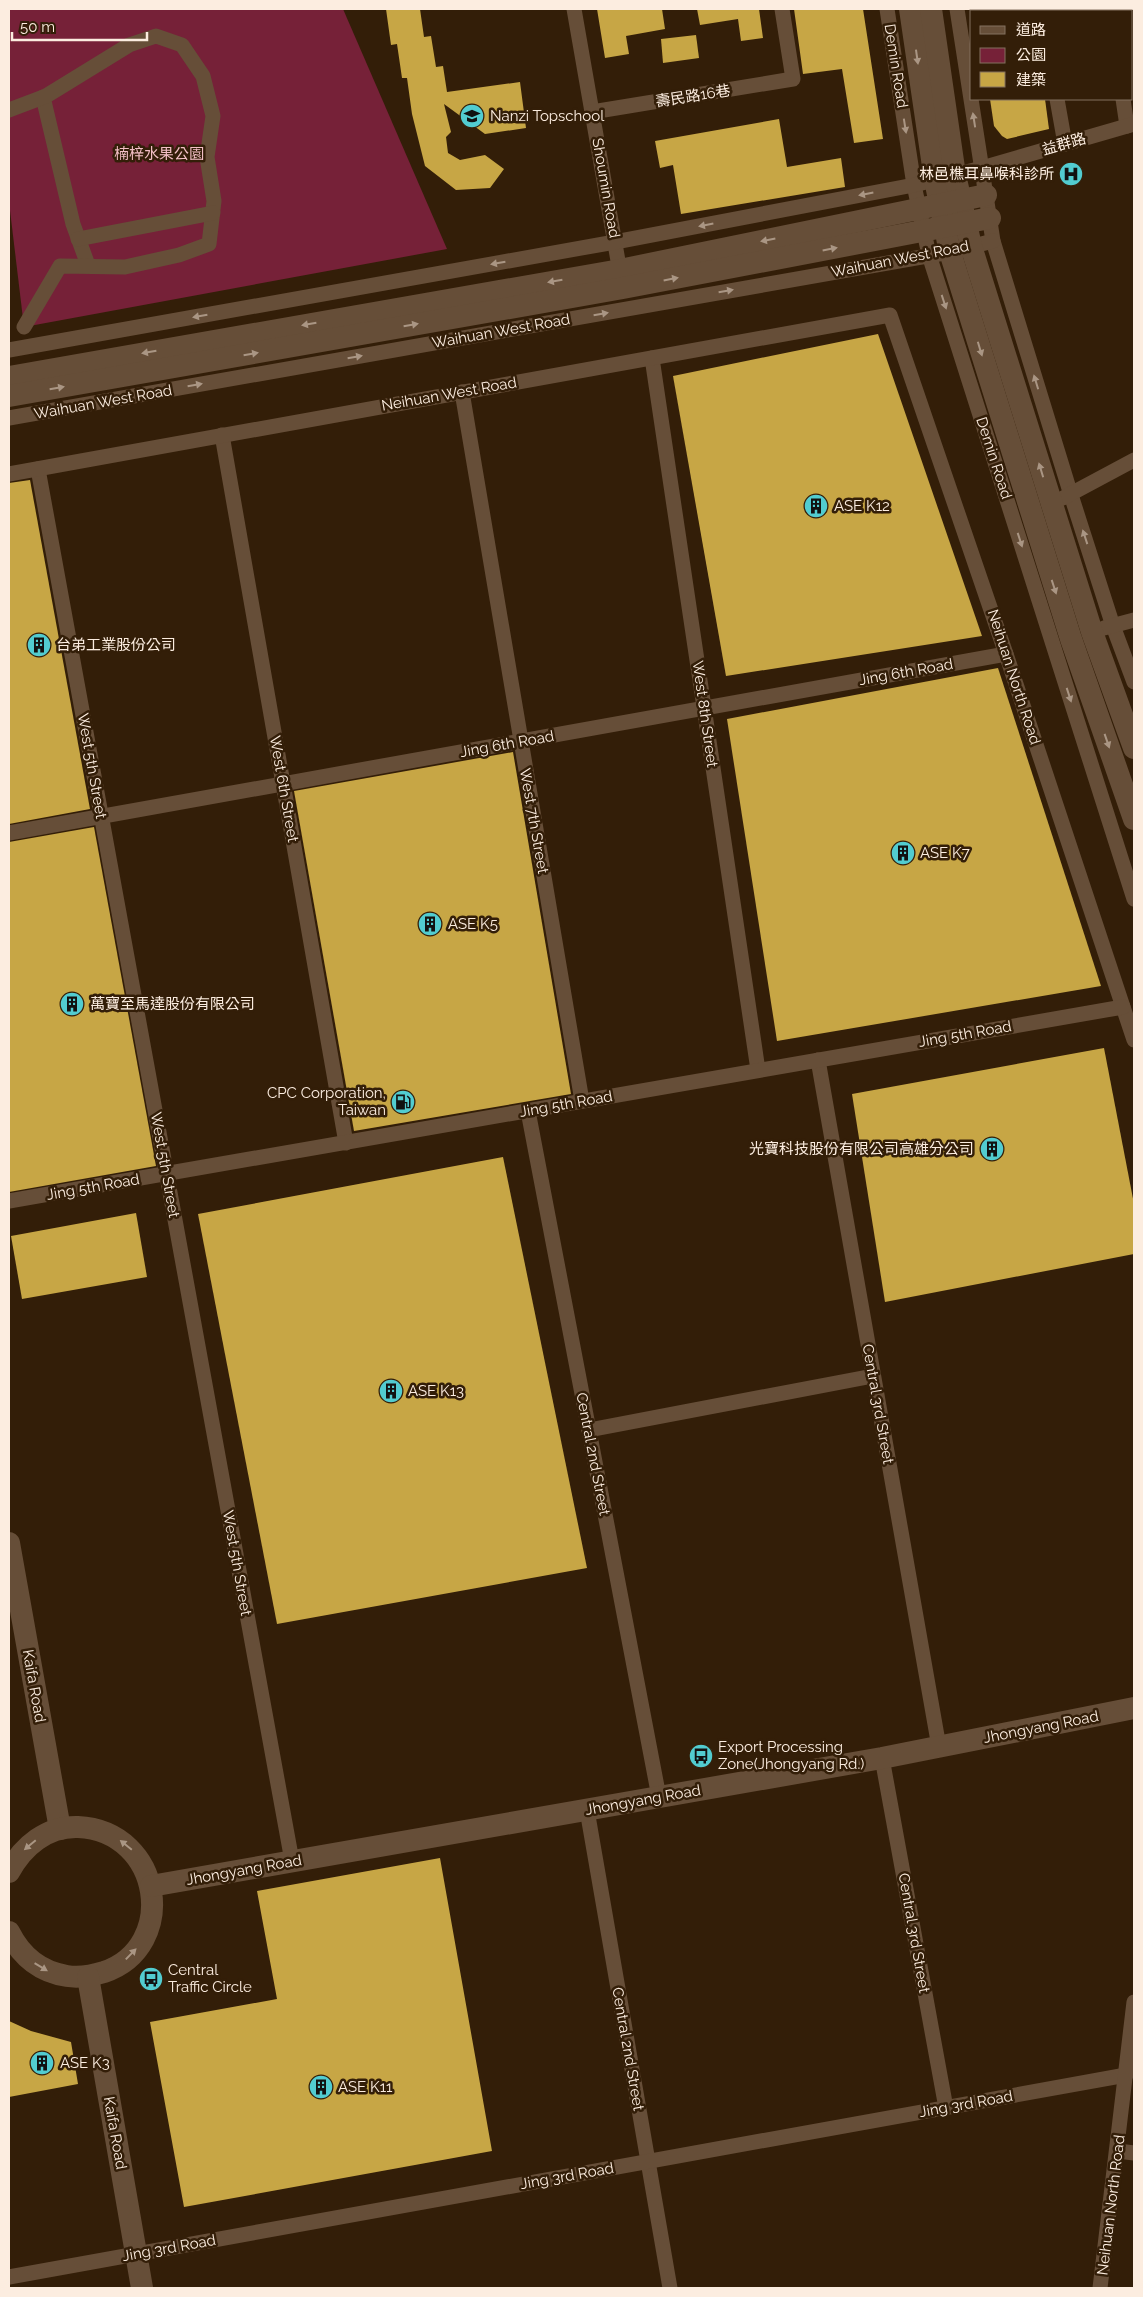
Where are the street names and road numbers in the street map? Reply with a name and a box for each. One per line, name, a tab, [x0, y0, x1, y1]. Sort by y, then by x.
street label: Demin Road	[880, 23, 912, 109]
street label: 壽民路16巷	[654, 81, 732, 111]
street label: 益群路	[1040, 129, 1088, 159]
street label: Shoumin Road	[588, 137, 624, 239]
street label: Waihuan West Road	[830, 237, 970, 281]
street label: Waihuan West Road	[431, 310, 571, 352]
street label: Neihuan West Road	[380, 373, 518, 415]
street label: Waihuan West Road	[33, 381, 173, 423]
street label: Demin Road	[972, 415, 1016, 501]
street label: Neihuan North Road	[984, 607, 1044, 747]
street label: Jing 6th Road	[858, 655, 954, 689]
street label: West 8th Street	[689, 659, 721, 769]
street label: West 5th Street	[74, 712, 110, 820]
street label: Jing 6th Road	[459, 727, 555, 761]
street label: West 6th Street	[266, 734, 302, 844]
street label: West 7th Street	[516, 767, 552, 875]
street label: Jing 5th Road	[917, 1017, 1013, 1051]
street label: Jing 5th Road	[518, 1087, 614, 1121]
street label: West 5th Street	[147, 1111, 183, 1219]
street label: Jing 5th Road	[45, 1170, 141, 1204]
street label: Central 3rd Street	[859, 1343, 897, 1465]
street label: Central 2nd Street	[572, 1391, 614, 1517]
street label: West 5th Street	[219, 1509, 255, 1617]
street label: Kaifa Road	[19, 1648, 49, 1724]
street label: Jhongyang Road	[982, 1707, 1100, 1747]
street label: Jhongyang Road	[584, 1781, 702, 1819]
street label: Jhongyang Road	[185, 1851, 303, 1889]
street label: Central 3rd Street	[895, 1872, 933, 1994]
street label: Central 2nd Street	[608, 1986, 648, 2112]
street label: Jing 3rd Road	[918, 2087, 1014, 2121]
street label: Kaifa Road	[100, 2095, 130, 2171]
street label: Neihuan North Road	[1093, 2134, 1129, 2276]
street label: Jing 3rd Road	[519, 2159, 615, 2193]
street label: Jing 3rd Road	[121, 2231, 217, 2265]

